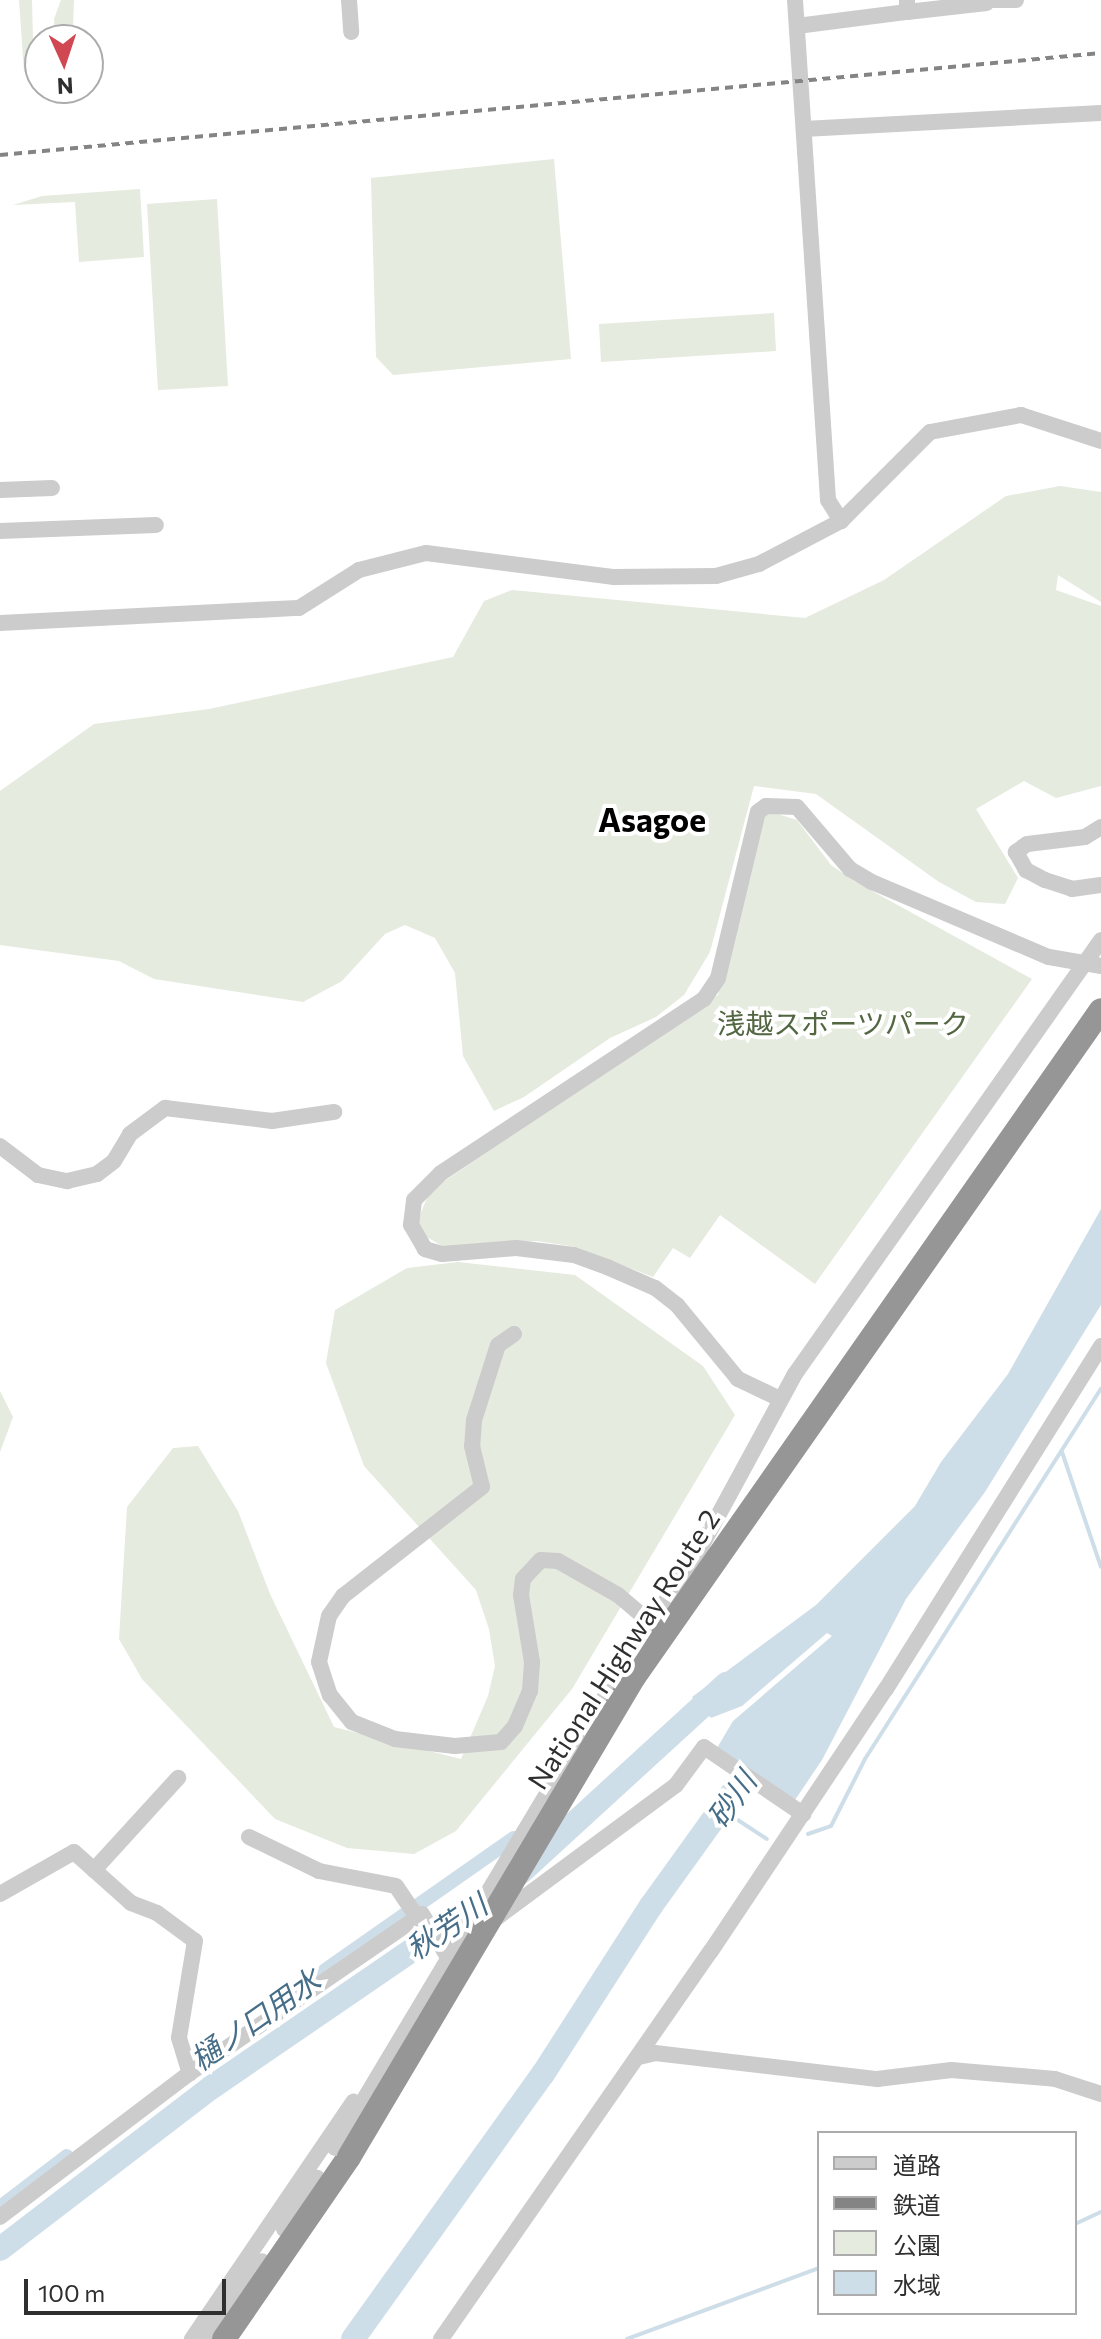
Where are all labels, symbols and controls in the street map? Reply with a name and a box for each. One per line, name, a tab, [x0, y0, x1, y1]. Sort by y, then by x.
north arrow	[24, 24, 104, 104]
text: N	[56, 73, 74, 100]
district label: Asagoe	[598, 800, 706, 838]
park label: 浅越スポーツパーク	[717, 1006, 969, 1040]
street label: National Highway Route 2	[520, 1503, 726, 1795]
water label: 砂川	[699, 1764, 763, 1834]
water label: 秋芳川	[399, 1886, 493, 1966]
water label: 樋ノ口用水	[183, 1961, 327, 2077]
legend	[817, 2131, 1077, 2315]
text: 道路	[893, 2150, 941, 2179]
text: 鉄道	[893, 2190, 941, 2219]
text: 公園	[893, 2230, 941, 2259]
scale bar	[28, 2263, 230, 2313]
text: 水域	[893, 2270, 941, 2299]
text: 100 m	[38, 2278, 105, 2307]

